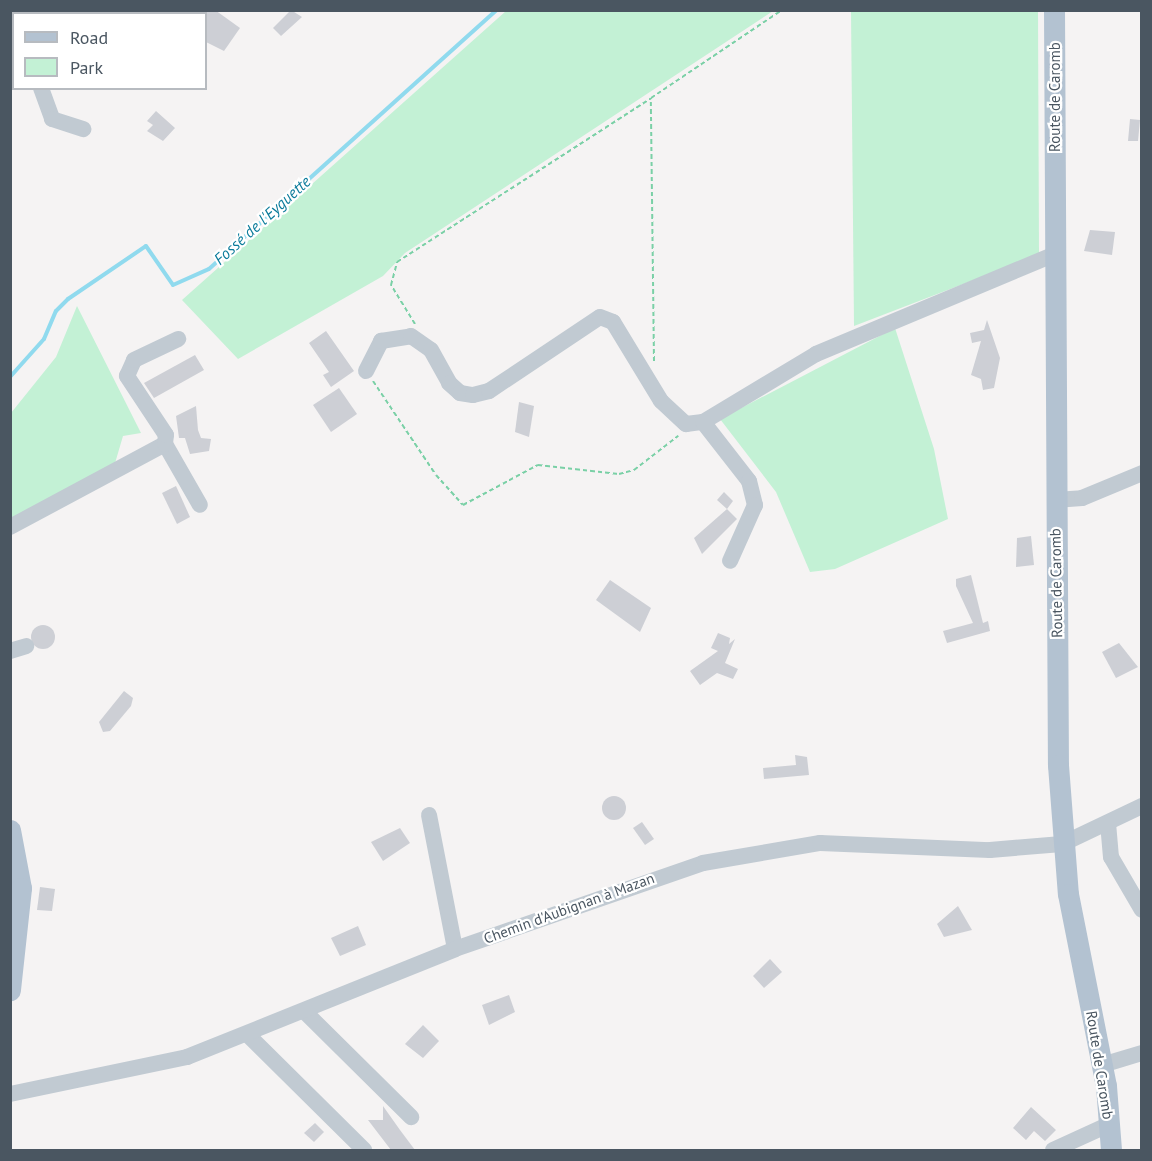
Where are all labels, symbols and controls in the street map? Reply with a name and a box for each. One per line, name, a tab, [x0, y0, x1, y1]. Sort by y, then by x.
legend	[12, 12, 207, 90]
text: Road	[70, 26, 108, 49]
street label: Route de Caromb	[1046, 42, 1064, 152]
text: Park	[70, 56, 103, 79]
water label: Fossé de l'Eyguette	[210, 171, 314, 269]
street label: Route de Caromb	[1046, 528, 1066, 638]
street label: Chemin d'Aubignan à Mazan	[481, 869, 657, 947]
street label: Route de Caromb	[1083, 1009, 1117, 1121]

